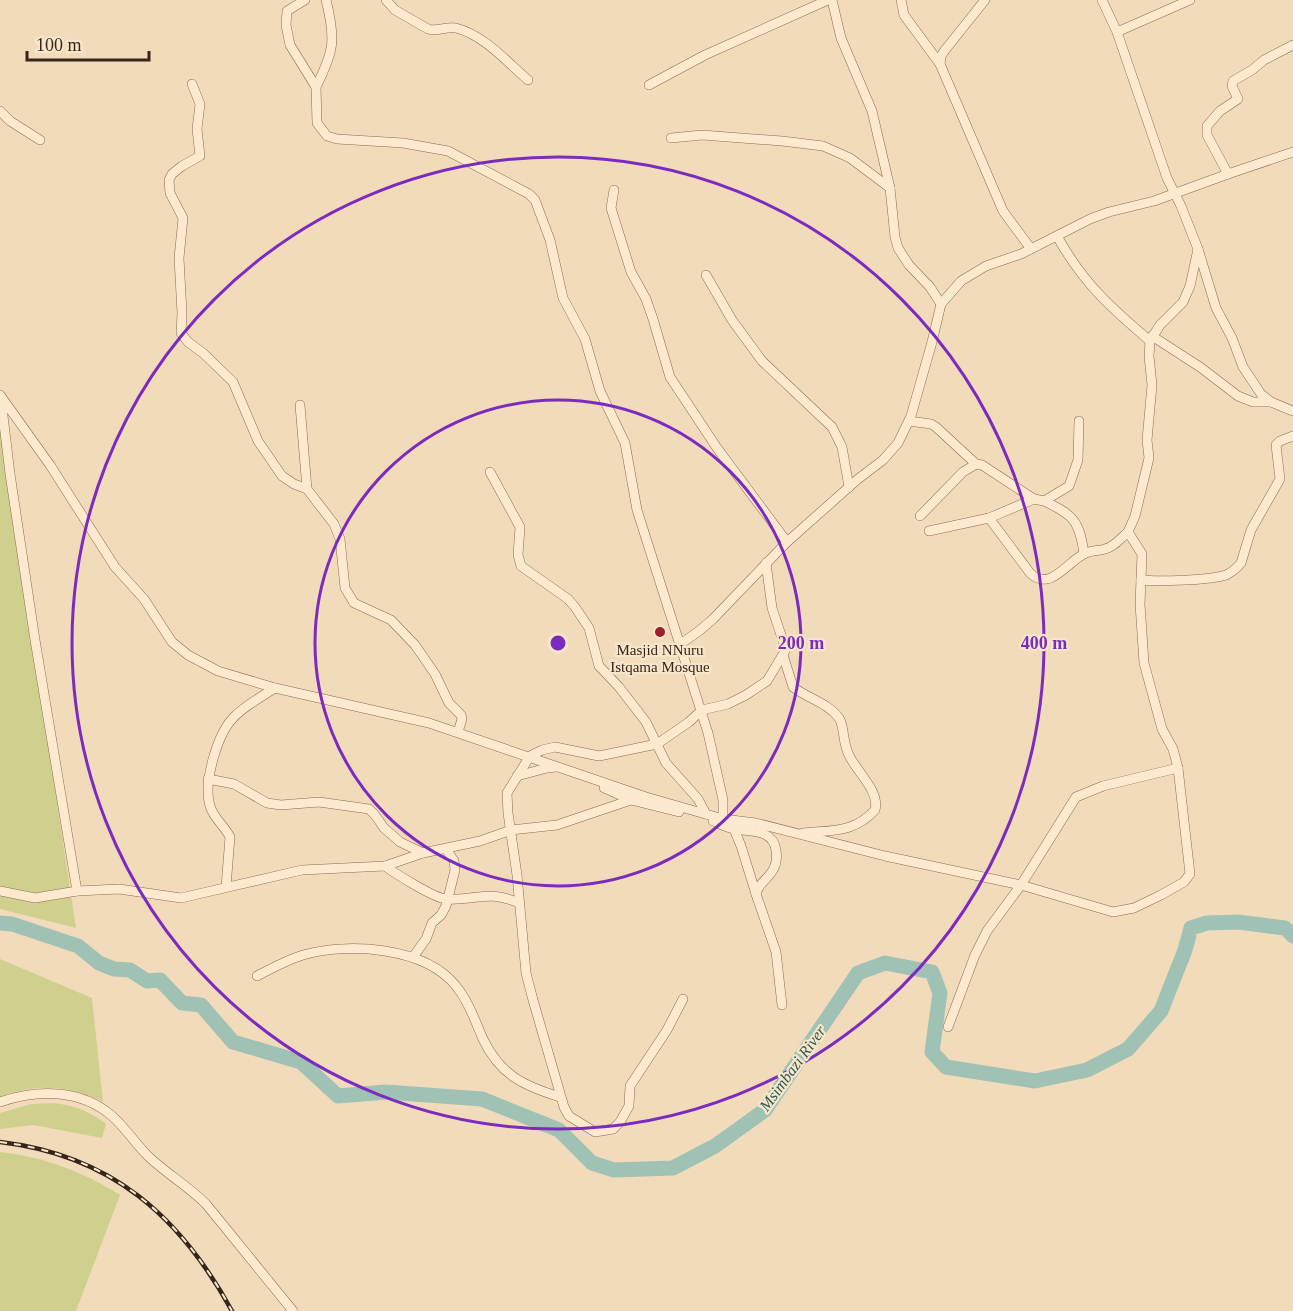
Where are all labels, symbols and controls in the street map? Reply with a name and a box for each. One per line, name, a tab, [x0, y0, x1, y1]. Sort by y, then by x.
scale bar	[27, 24, 148, 62]
text: 100 m	[36, 35, 82, 55]
marker: Masjid NNuru Istqama Mosque	[653, 625, 667, 639]
centre of rings	[548, 633, 568, 653]
text: 200 m	[778, 633, 824, 653]
text: 400 m	[1021, 633, 1067, 653]
place label: Masjid NNuru Istqama Mosque	[610, 642, 710, 675]
water label: Msimbazi River	[755, 1022, 829, 1115]

